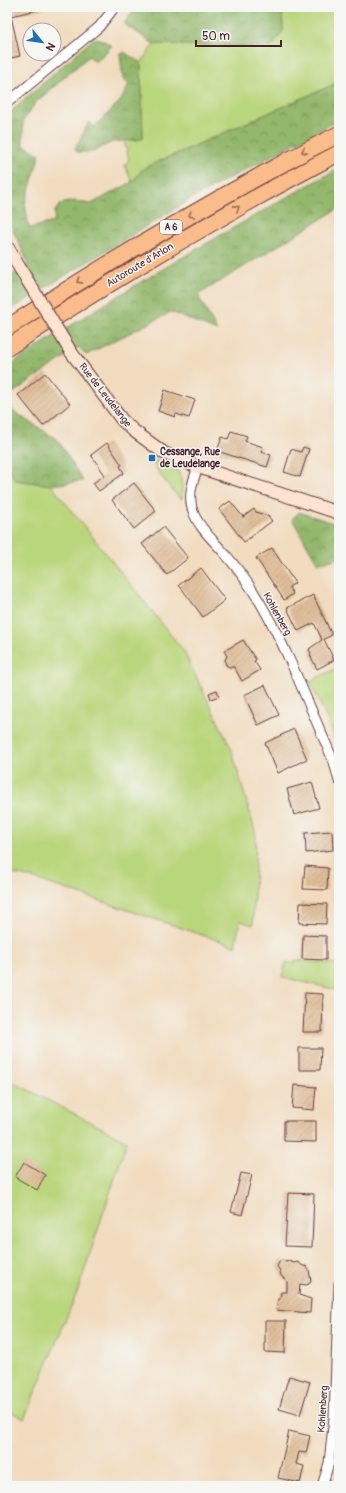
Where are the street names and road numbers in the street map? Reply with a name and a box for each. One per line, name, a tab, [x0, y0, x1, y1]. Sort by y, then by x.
road number: A 6	[160, 220, 182, 234]
street label: Autoroute d'Arlon	[104, 240, 176, 290]
street label: Rue de Leudelange	[76, 361, 134, 429]
street label: Kohlenberg	[260, 590, 294, 638]
street label: Kohlenberg	[315, 1385, 331, 1433]

